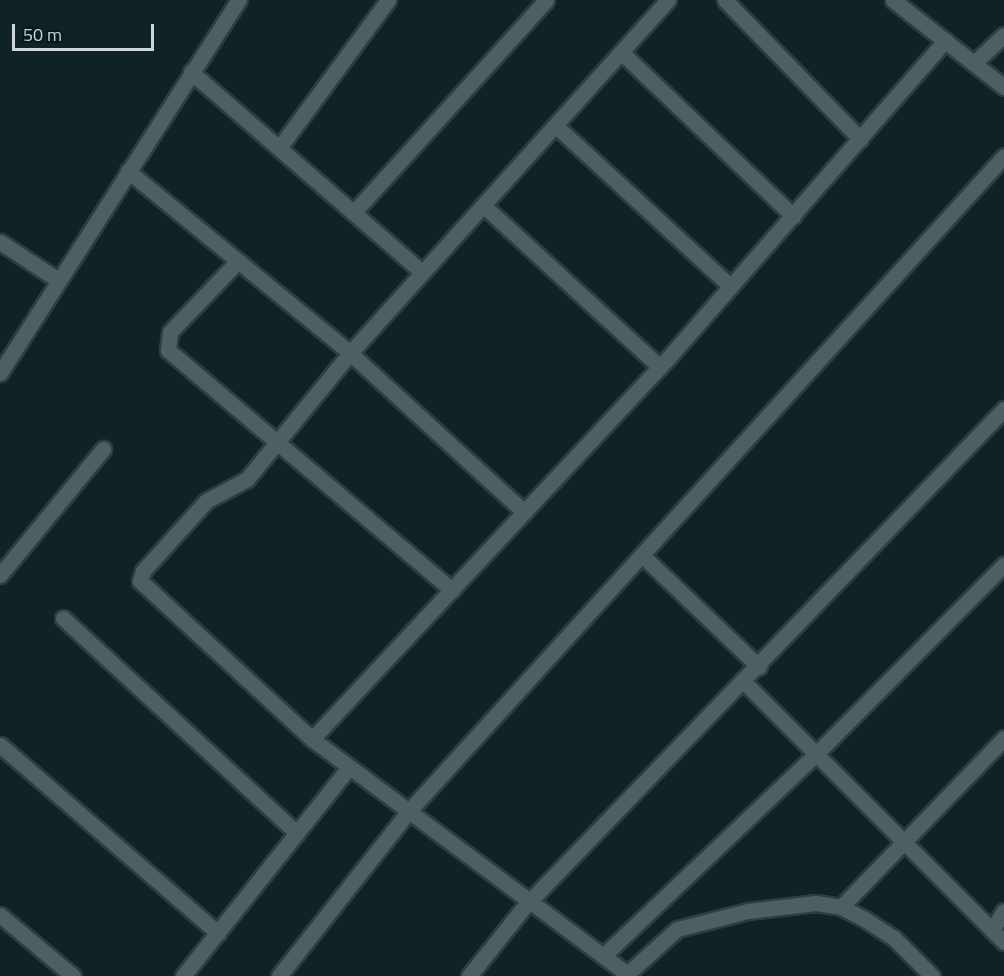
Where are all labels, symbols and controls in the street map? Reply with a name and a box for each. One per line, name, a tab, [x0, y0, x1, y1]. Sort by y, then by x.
scale bar	[15, 12, 158, 50]
text: 50 m	[23, 21, 62, 48]

